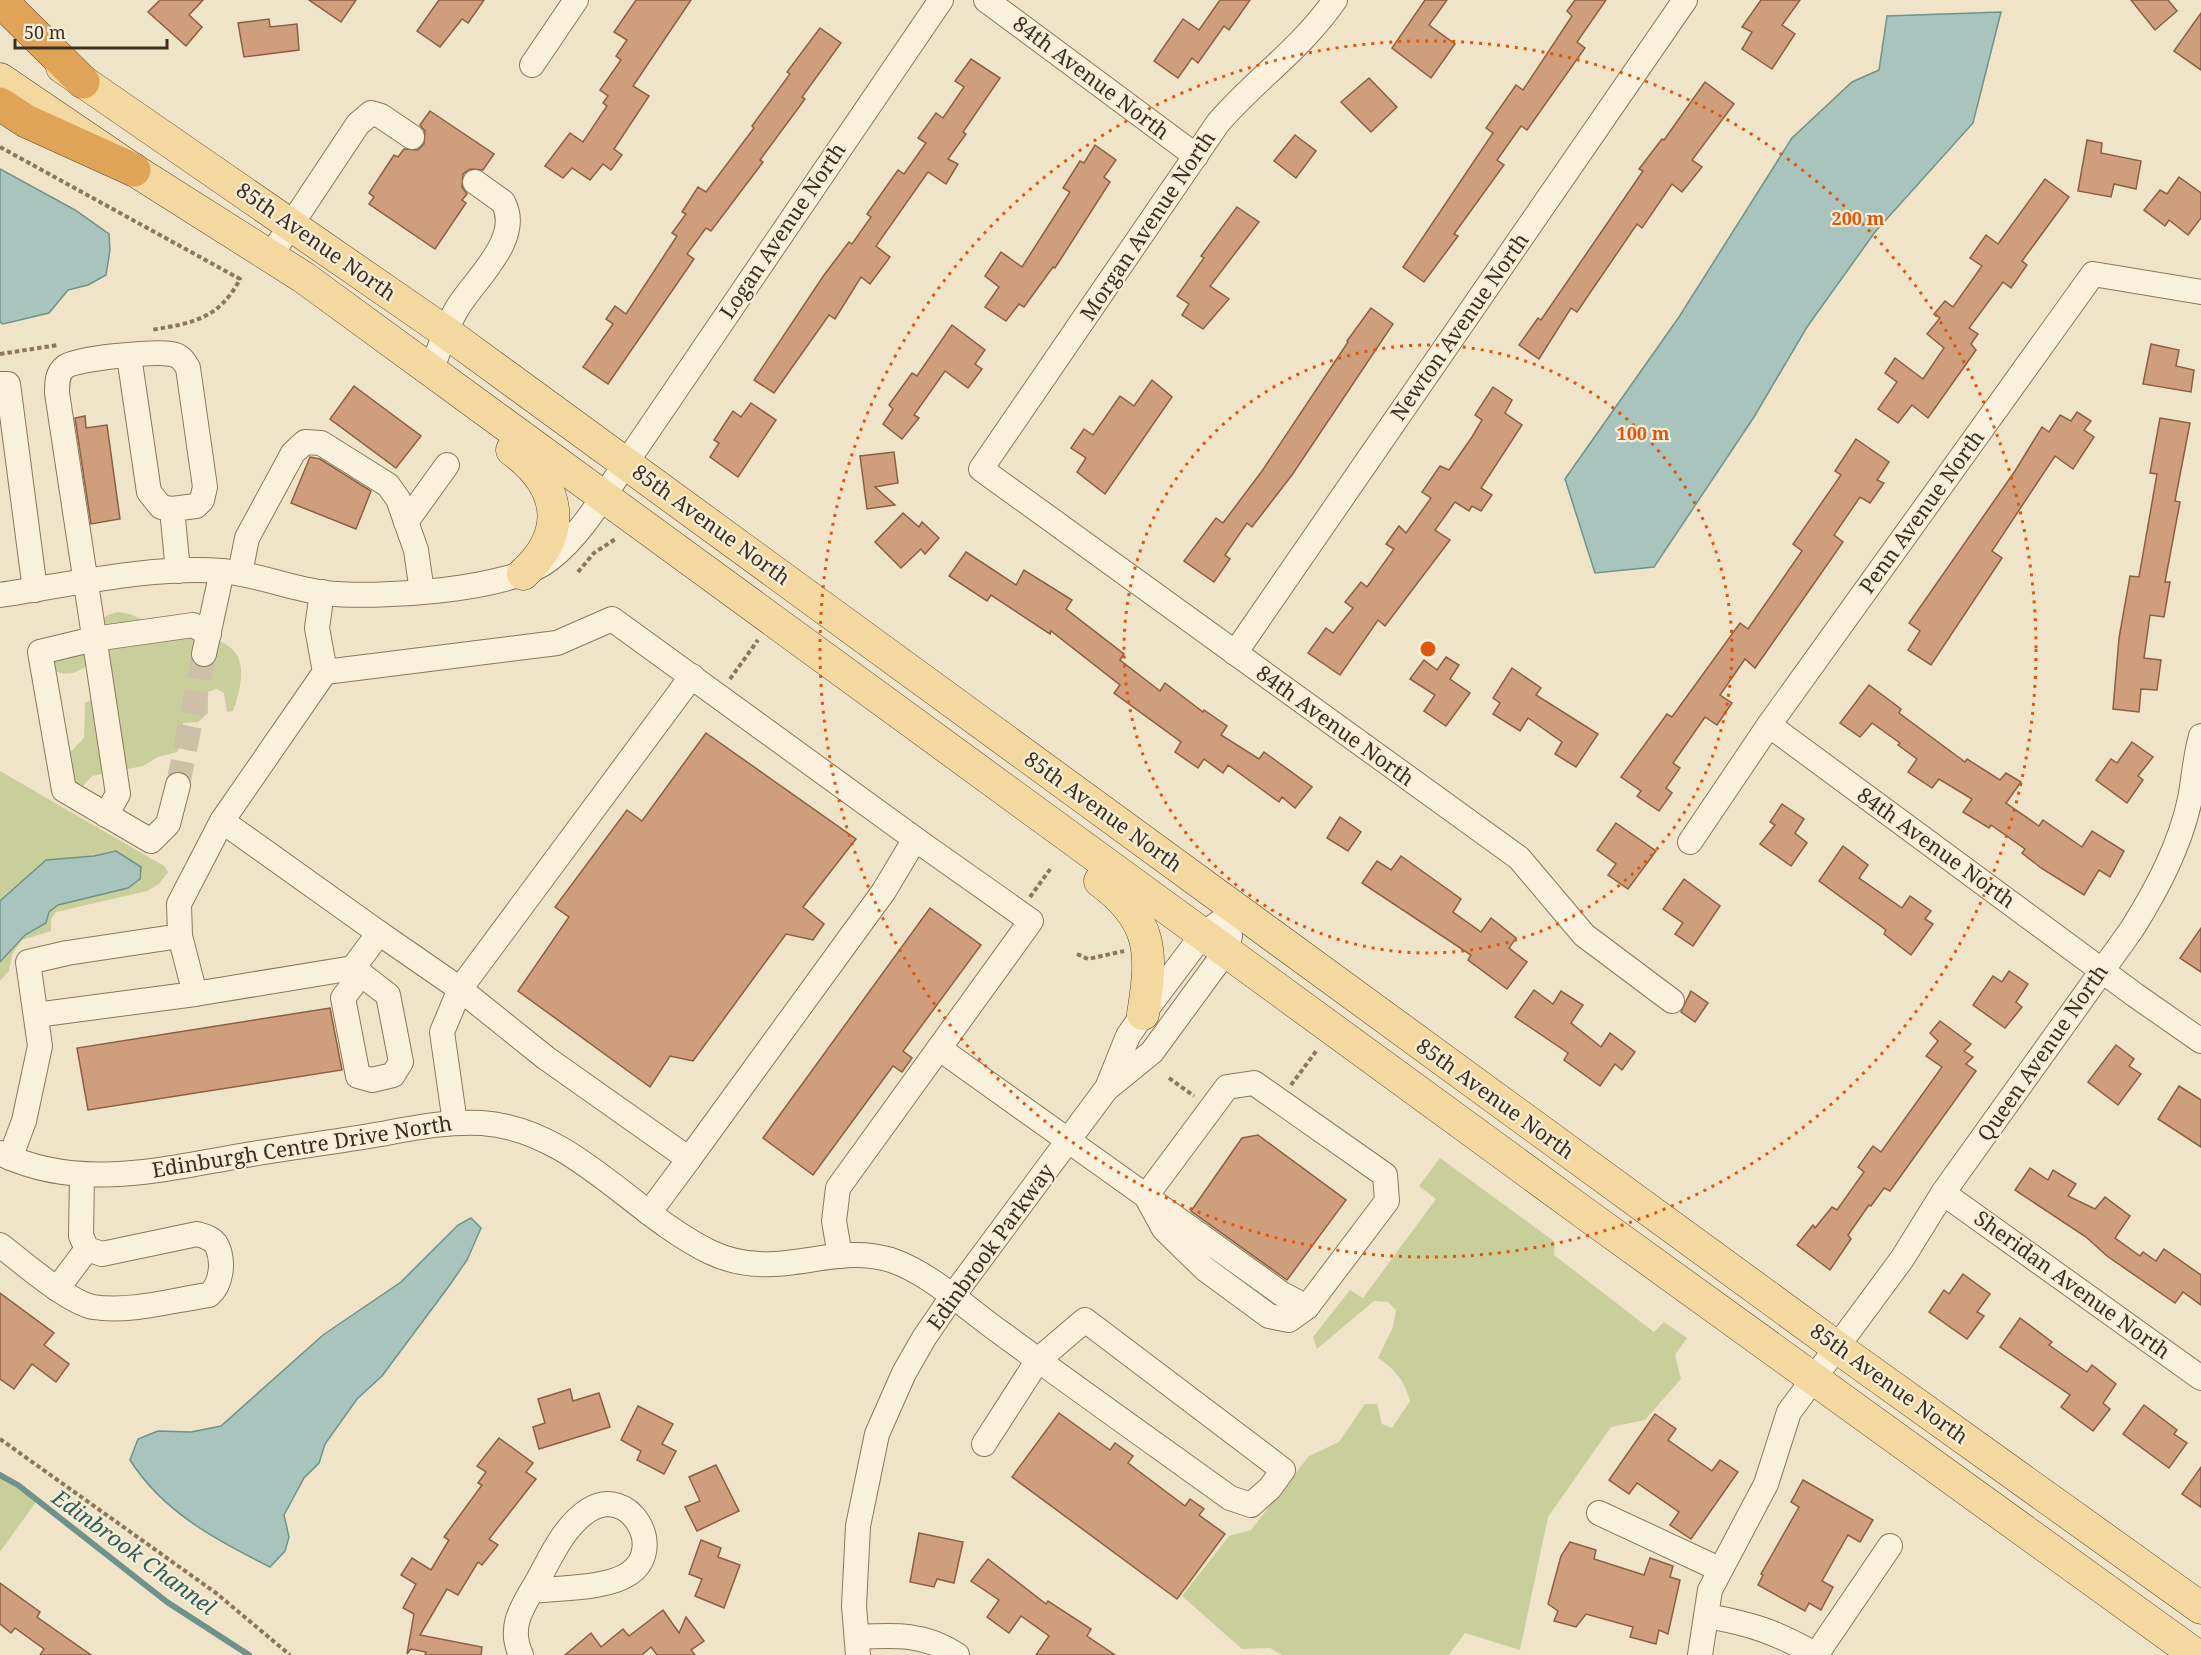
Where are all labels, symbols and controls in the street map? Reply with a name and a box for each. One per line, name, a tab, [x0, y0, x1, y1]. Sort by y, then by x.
street label: 84th Avenue North	[1008, 9, 1175, 145]
scale bar	[15, 12, 166, 50]
text: 50 m	[24, 20, 66, 44]
street label: Morgan Avenue North	[1073, 125, 1221, 326]
street label: Logan Avenue North	[713, 137, 852, 324]
street label: 85th Avenue North	[231, 176, 402, 307]
text: 200 m	[1832, 206, 1885, 230]
street label: Newton Avenue North	[1384, 227, 1535, 426]
text: 100 m	[1617, 421, 1670, 445]
street label: Penn Avenue North	[1852, 424, 1990, 599]
street label: 85th Avenue North	[627, 457, 796, 591]
centre of rings	[1418, 639, 1438, 659]
street label: 84th Avenue North	[1251, 658, 1420, 792]
street label: 85th Avenue North	[1019, 744, 1188, 878]
street label: 84th Avenue North	[1852, 780, 2021, 914]
street label: Queen Avenue North	[1971, 959, 2114, 1146]
street label: 85th Avenue North	[1411, 1031, 1580, 1165]
street label: Edinburgh Centre Drive North	[150, 1108, 454, 1184]
street label: Edinbrook Parkway	[920, 1158, 1060, 1335]
street label: Sheridan Avenue North	[1969, 1204, 2176, 1365]
street label: 85th Avenue North	[1805, 1316, 1974, 1450]
water label: Edinbrook Channel	[46, 1481, 223, 1621]

